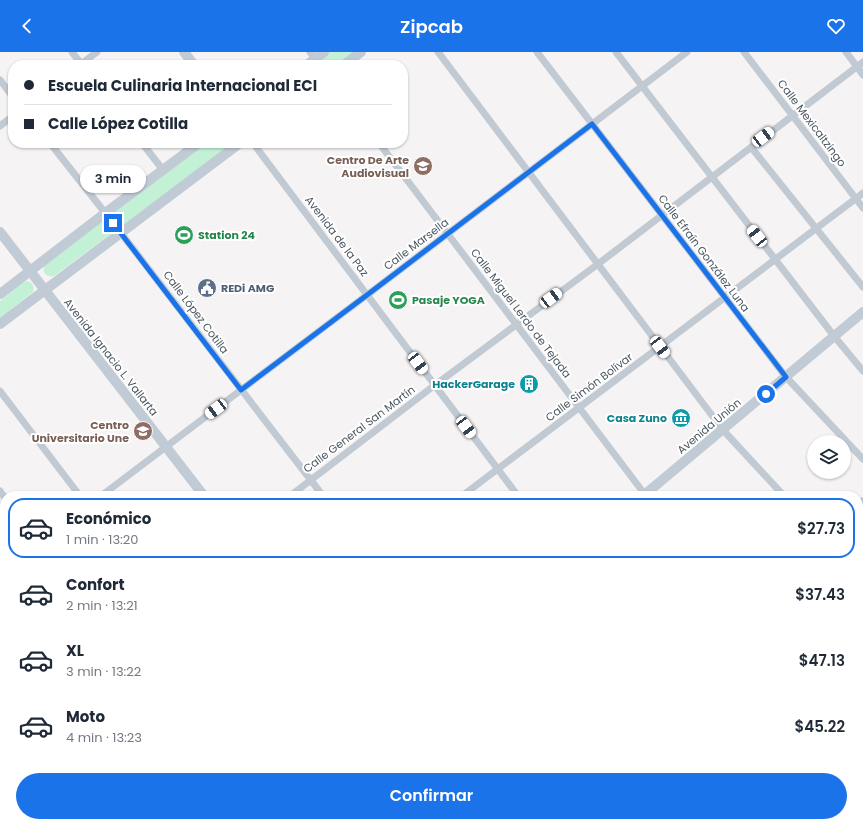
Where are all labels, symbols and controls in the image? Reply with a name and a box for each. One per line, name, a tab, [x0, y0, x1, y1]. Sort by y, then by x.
text: Zipcab	[400, 14, 463, 39]
icon: back	[16, 15, 38, 37]
icon: heart	[825, 15, 847, 37]
text: Escuela Culinaria Internacional ECI	[48, 75, 317, 96]
street label: Calle Mexicaltzingo	[774, 76, 850, 170]
text: Calle López Cotilla	[48, 113, 188, 134]
car	[750, 125, 776, 149]
place label: Centro De Arte Audiovisual	[327, 152, 409, 181]
school or university icon: Centro De Arte Audiovisual	[412, 155, 434, 177]
callout: 3 min	[80, 165, 146, 193]
text: 3 min	[95, 169, 131, 188]
street label: Calle Efraín González Luna	[654, 191, 754, 315]
street label: Avenida de la Paz	[301, 192, 373, 280]
route end	[104, 214, 122, 232]
street label: Calle Marsella	[380, 214, 452, 274]
car	[745, 223, 769, 249]
sports icon: Station 24	[173, 224, 195, 246]
place label: Station 24	[198, 227, 255, 243]
street label: Calle Miguel Lerdo de Tejada	[467, 245, 575, 381]
street label: Calle López Cotilla	[159, 267, 233, 357]
public building icon: REDi AMG	[196, 277, 218, 299]
place label: REDi AMG	[221, 280, 275, 296]
car	[538, 286, 564, 310]
sports icon: Pasaje YOGA	[387, 289, 409, 311]
place label: Pasaje YOGA	[412, 292, 485, 308]
street label: Avenida Ignacio L. Vallarta	[60, 295, 162, 419]
car	[648, 334, 672, 360]
street label: Calle Simón Bolívar	[542, 349, 636, 425]
car	[406, 350, 430, 376]
building icon: HackerGarage	[518, 373, 540, 395]
place label: HackerGarage	[432, 376, 515, 392]
street label: Calle General San Martín	[300, 382, 418, 476]
route start	[757, 385, 775, 403]
street label: Avenida Unión	[674, 394, 744, 458]
car	[203, 397, 229, 421]
museum icon: Casa Zuno	[670, 407, 692, 429]
place label: Casa Zuno	[607, 410, 667, 426]
car	[454, 414, 478, 440]
place label: Centro Universitario Une	[32, 417, 129, 446]
school or university icon: Centro Universitario Une	[132, 420, 154, 442]
map controls	[807, 435, 851, 479]
button: layers	[807, 435, 851, 479]
text: Económico	[66, 508, 151, 529]
icon: car	[18, 510, 54, 546]
text: $27.73	[797, 518, 845, 539]
text: 1 min · 13:20	[66, 530, 138, 549]
text: Confort	[66, 574, 125, 595]
icon: car	[18, 576, 54, 612]
text: $37.43	[795, 584, 845, 605]
text: 2 min · 13:21	[66, 596, 138, 615]
text: XL	[66, 640, 84, 661]
icon: car	[18, 642, 54, 678]
text: $47.13	[799, 650, 845, 671]
text: 3 min · 13:22	[66, 662, 141, 681]
text: Moto	[66, 706, 105, 727]
icon: car	[18, 708, 54, 744]
text: $45.22	[794, 716, 845, 737]
text: 4 min · 13:23	[66, 728, 142, 747]
button: Confirmar	[16, 773, 847, 819]

